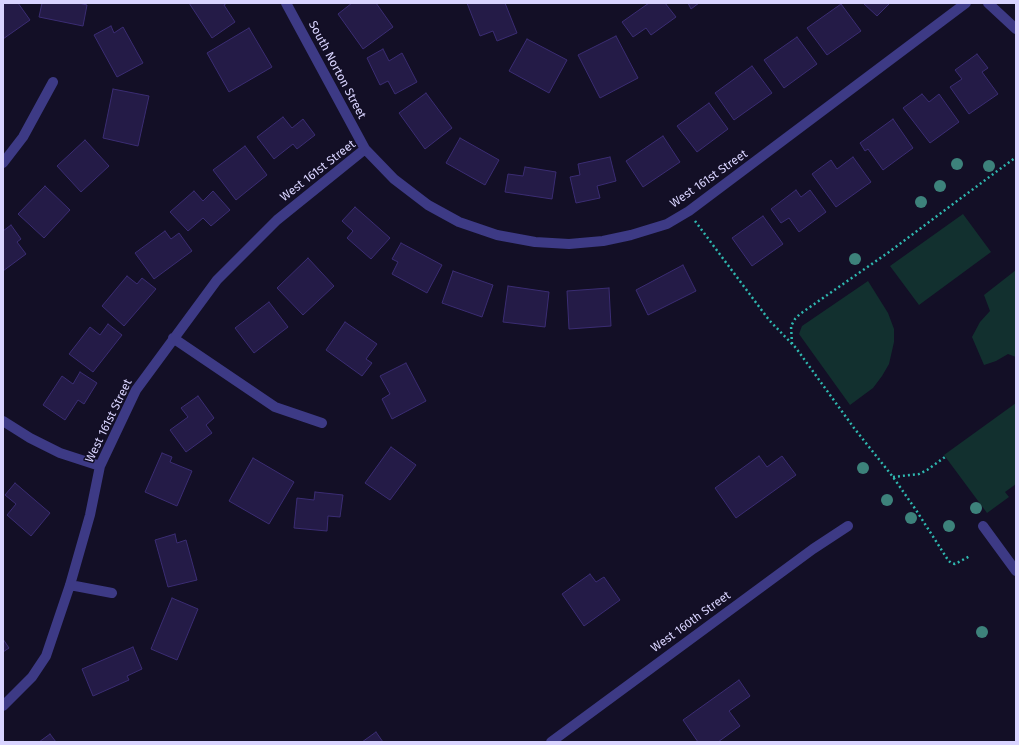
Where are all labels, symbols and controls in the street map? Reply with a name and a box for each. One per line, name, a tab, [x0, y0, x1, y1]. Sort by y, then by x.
street label: South Norton Street	[305, 19, 369, 121]
street label: West 161st Street	[278, 137, 358, 205]
street label: West 161st Street	[667, 147, 751, 211]
street label: West 161st Street	[83, 377, 135, 465]
street label: West 160th Street	[648, 588, 734, 656]

